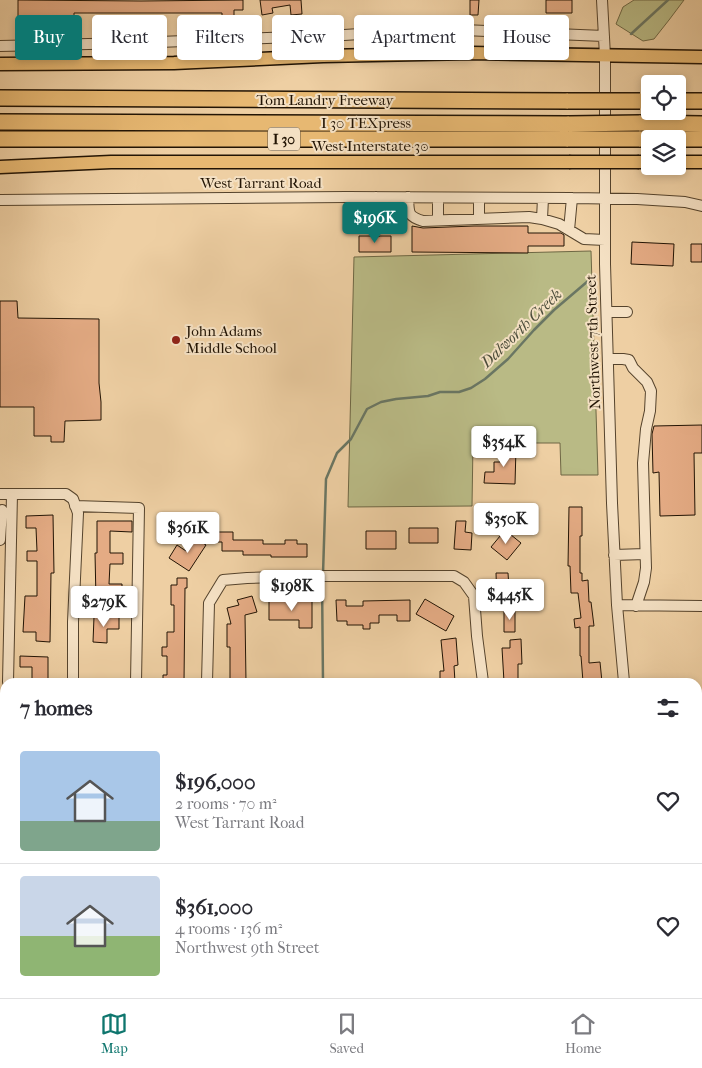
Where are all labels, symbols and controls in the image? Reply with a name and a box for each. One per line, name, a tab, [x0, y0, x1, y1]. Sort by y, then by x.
chip: Buy	[15, 15, 82, 60]
chip: Rent	[92, 15, 167, 60]
chip: Filters	[177, 15, 262, 60]
chip: New	[272, 15, 344, 60]
chip: Apartment	[354, 15, 474, 60]
chip: House	[484, 15, 569, 60]
map controls	[641, 75, 686, 175]
button: locate	[641, 75, 686, 120]
street label: Tom Landry Freeway	[256, 91, 395, 109]
street label: I 30 TEXpress	[321, 114, 412, 132]
road number: I 30	[268, 128, 300, 150]
button: layers	[641, 130, 686, 175]
street label: West Interstate 30	[310, 137, 429, 155]
street label: West Tarrant Road	[199, 174, 322, 192]
pin: $196K	[340, 202, 410, 244]
text: $196K	[353, 208, 397, 227]
street label: Northwest 7th Street	[582, 274, 604, 410]
water label: Dalworth Creek	[476, 285, 565, 372]
place label: John Adams Middle School	[185, 322, 277, 357]
marker: John Adams Middle School	[170, 334, 182, 346]
pin: $354K	[469, 426, 539, 468]
text: $354K	[482, 432, 526, 451]
pin: $350K	[471, 502, 541, 545]
text: $350K	[485, 509, 527, 528]
pin: $361K	[153, 512, 223, 554]
text: $361K	[167, 518, 209, 537]
pin: $198K	[257, 570, 327, 612]
text: $198K	[271, 576, 313, 595]
pin: $445K	[475, 578, 545, 621]
text: $445K	[487, 585, 533, 604]
pin: $279K	[69, 586, 139, 628]
text: $279K	[82, 592, 126, 611]
icon: filters	[654, 694, 682, 722]
text: 7 homes	[20, 696, 92, 720]
text: $196,000	[175, 770, 256, 794]
icon: home	[60, 771, 120, 831]
icon: heart	[654, 787, 682, 815]
text: 2 rooms · 70 m²	[175, 794, 277, 813]
text: West Tarrant Road	[175, 813, 304, 832]
text: $361,000	[175, 895, 253, 919]
icon: home	[60, 896, 120, 956]
icon: heart	[654, 912, 682, 940]
text: 4 rooms · 136 m²	[175, 919, 282, 938]
text: Northwest 9th Street	[175, 938, 319, 957]
tab: Map	[100, 1010, 128, 1057]
tab: Saved	[329, 1010, 364, 1057]
tab: Home	[565, 1010, 602, 1057]

